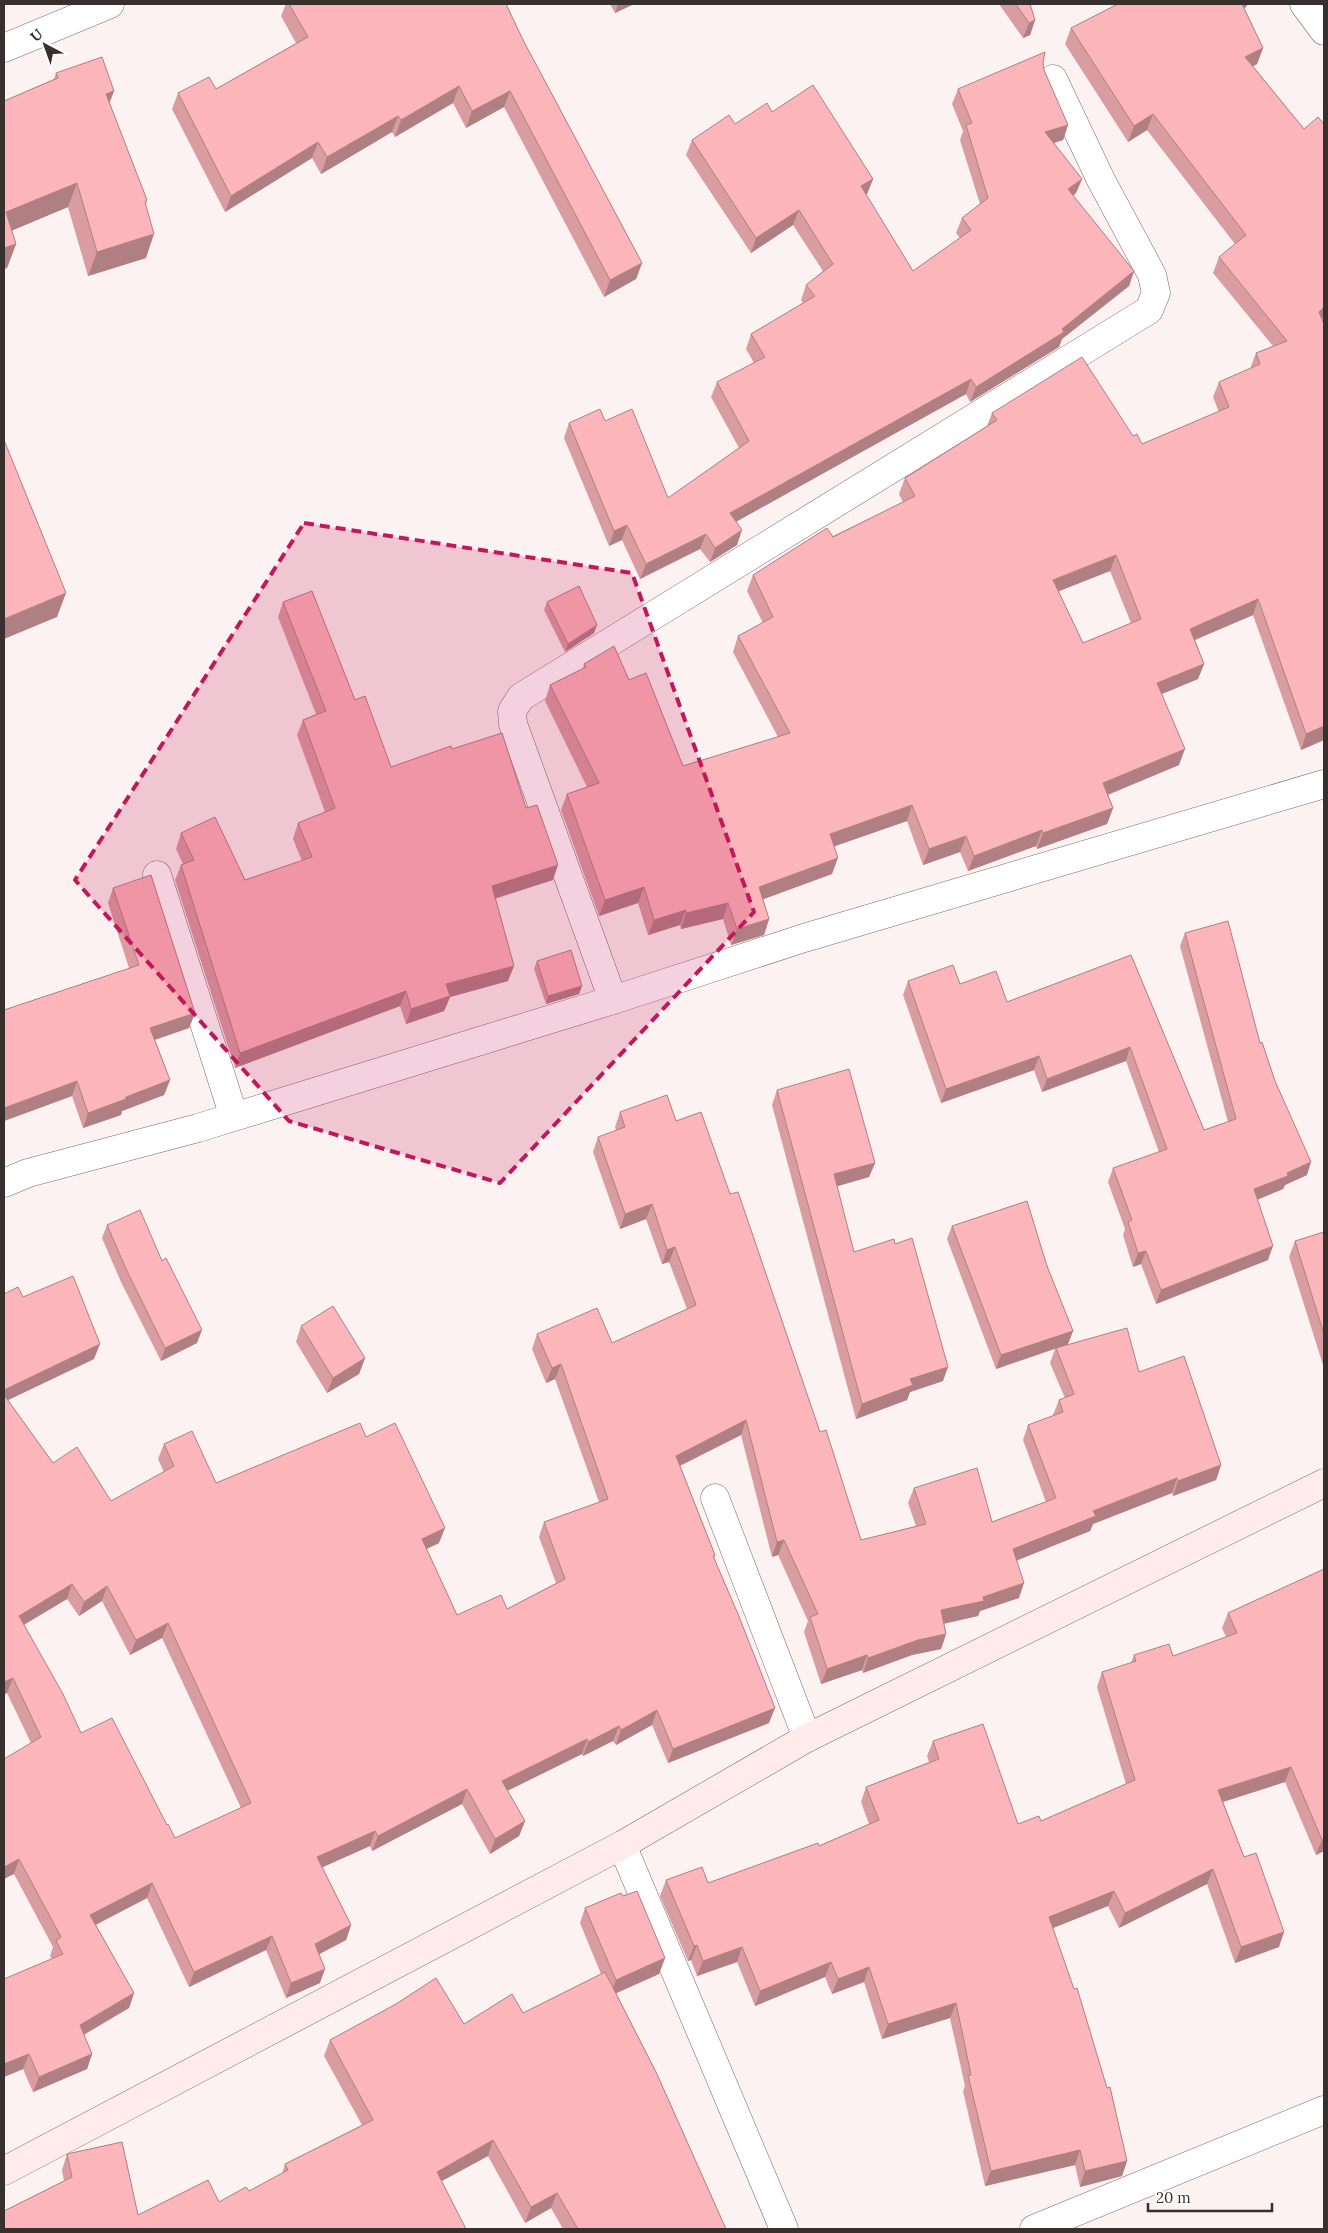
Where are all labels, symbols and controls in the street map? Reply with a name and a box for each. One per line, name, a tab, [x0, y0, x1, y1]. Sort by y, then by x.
north arrow	[20, 20, 70, 70]
text: U	[27, 25, 47, 45]
scale bar	[1148, 2180, 1272, 2212]
text: 20 m	[1156, 2188, 1191, 2207]

